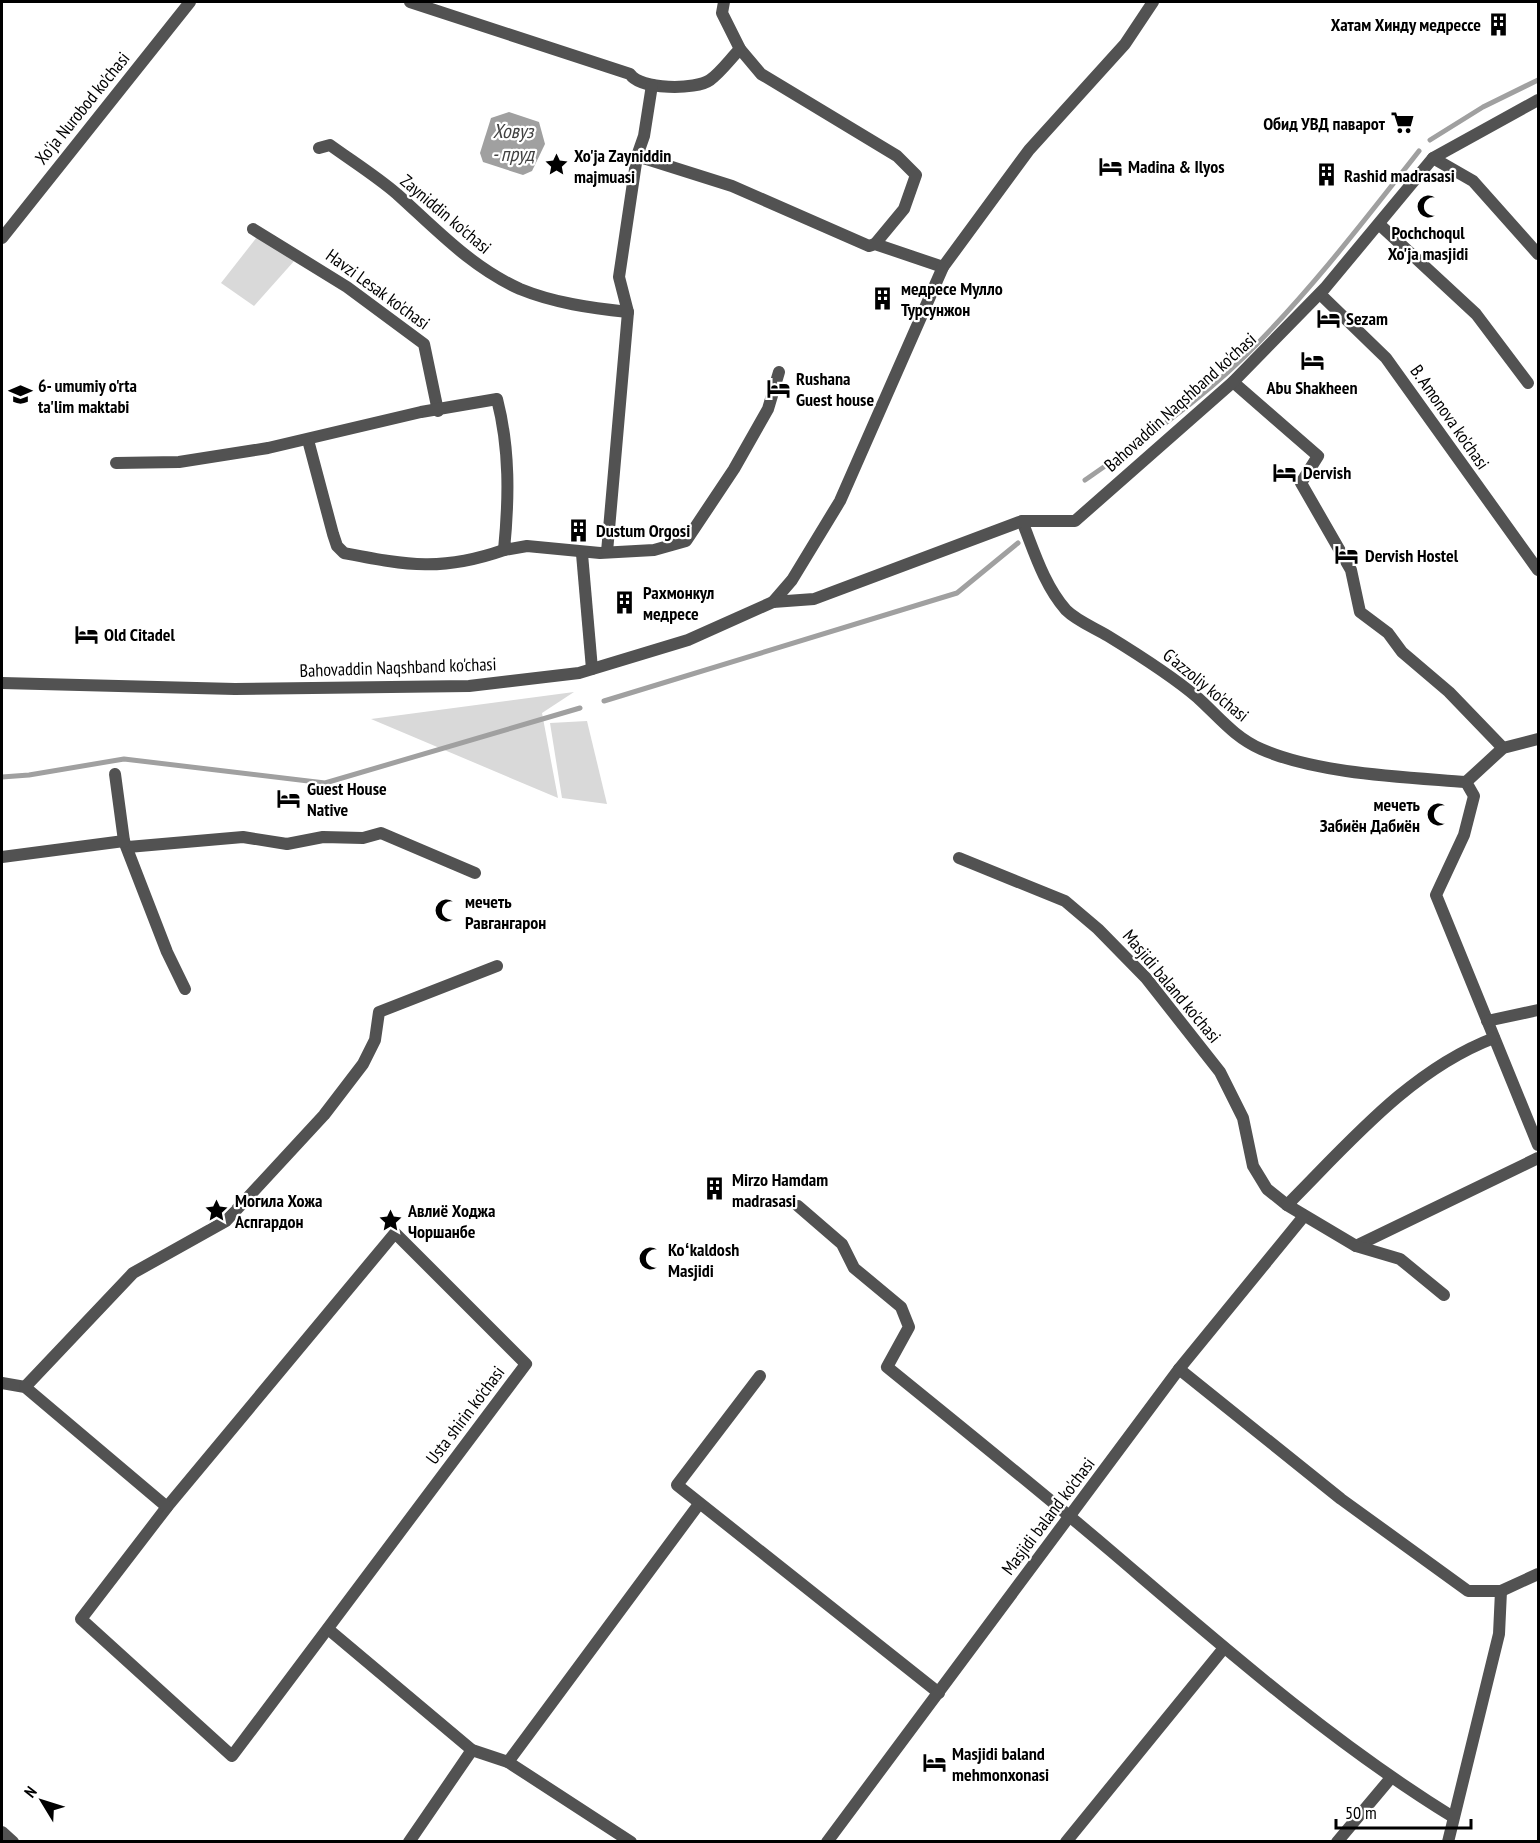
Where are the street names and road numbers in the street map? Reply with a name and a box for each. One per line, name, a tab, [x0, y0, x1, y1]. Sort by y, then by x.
street label: Xo'ja Nurobod ko'chasi	[30, 47, 134, 169]
street label: Zayniddin ko'chasi	[396, 169, 496, 259]
street label: Havzi Lesak ko'chasi	[322, 244, 434, 334]
street label: Bahovaddin Naqshband ko'chasi	[1099, 328, 1261, 476]
street label: B. Amonova ko'chasi	[1405, 360, 1495, 474]
street label: G'azzoliy ko'chasi	[1158, 643, 1254, 727]
street label: Bahovaddin Naqshband ko'chasi	[299, 652, 497, 682]
street label: Masjidi baland ko'chasi	[1118, 925, 1226, 1047]
street label: Usta shirin ko'chasi	[421, 1361, 509, 1469]
street label: Masjidi baland ko'chasi	[996, 1453, 1100, 1579]

